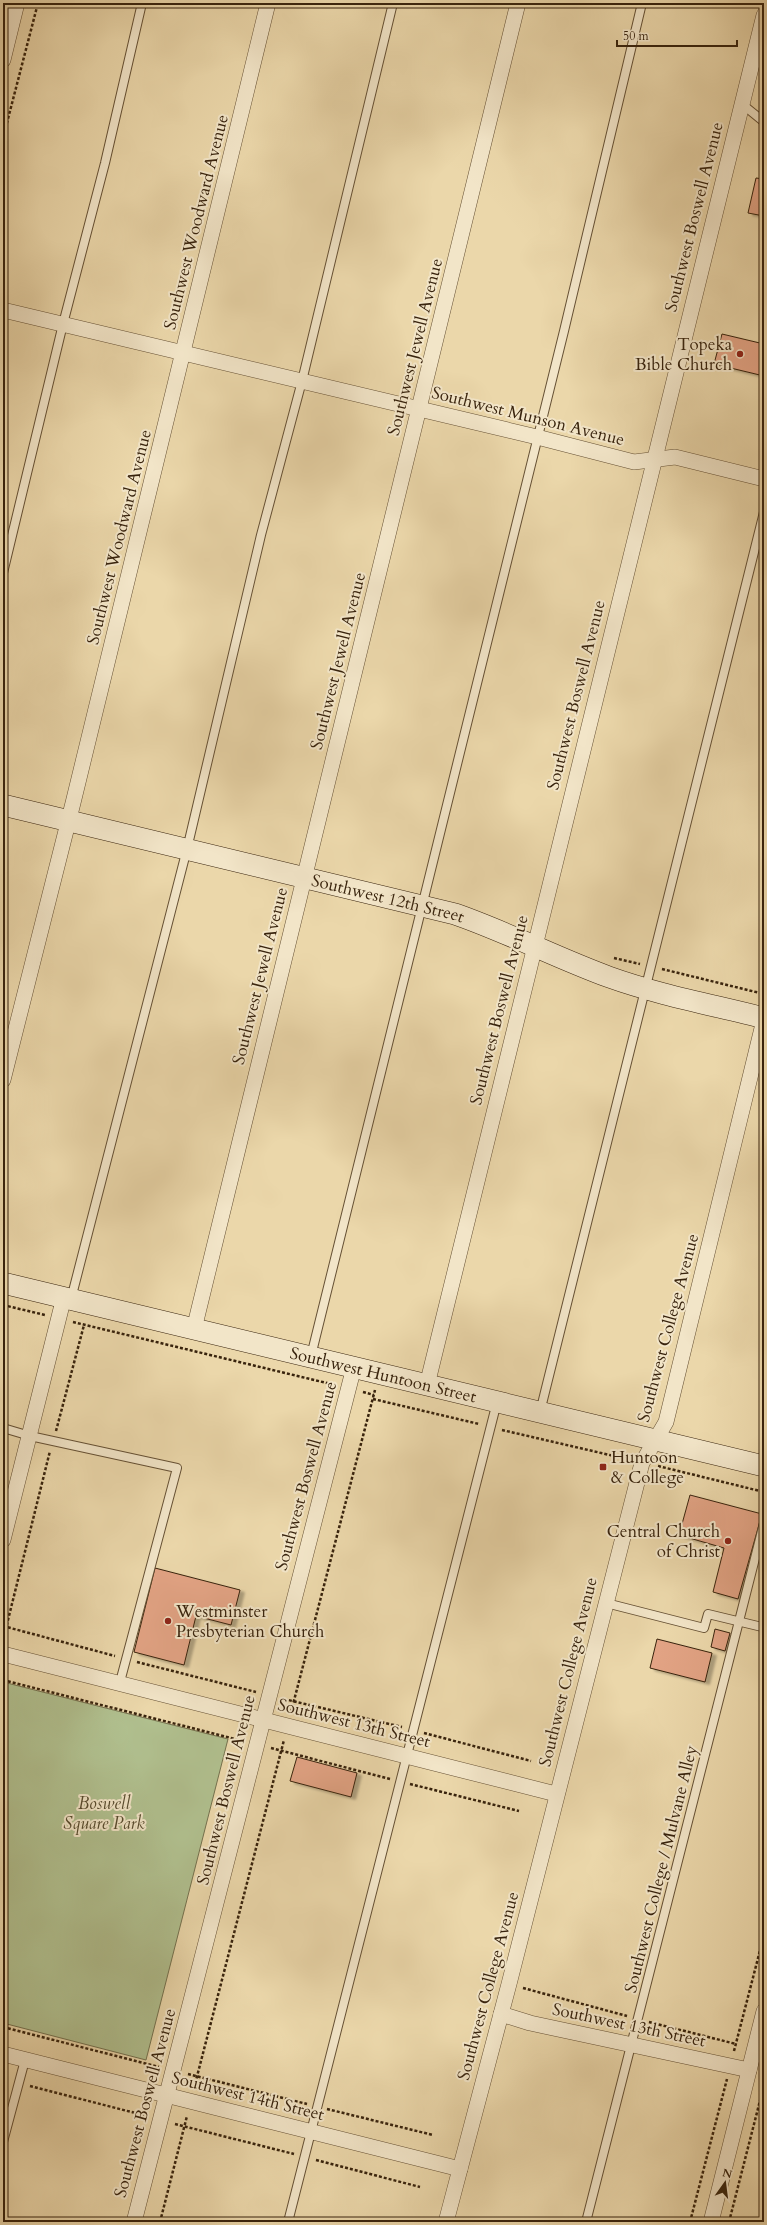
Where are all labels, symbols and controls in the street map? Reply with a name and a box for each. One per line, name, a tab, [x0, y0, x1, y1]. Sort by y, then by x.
scale bar	[617, 22, 737, 48]
text: 50 m	[623, 28, 650, 44]
street label: Southwest Woodward Avenue	[158, 112, 234, 332]
street label: Southwest Boswell Avenue	[659, 120, 729, 314]
street label: Southwest Jewell Avenue	[382, 256, 448, 438]
place label: Topeka Bible Church	[635, 333, 733, 376]
marker: Topeka Bible Church	[735, 349, 745, 359]
street label: Southwest Munson Avenue	[429, 381, 627, 451]
street label: Southwest Woodward Avenue	[81, 427, 157, 647]
street label: Southwest Jewell Avenue	[305, 570, 371, 752]
street label: Southwest Boswell Avenue	[541, 598, 611, 792]
street label: Southwest 12th Street	[309, 868, 468, 928]
street label: Southwest Jewell Avenue	[227, 885, 293, 1067]
street label: Southwest Boswell Avenue	[464, 913, 534, 1107]
street label: Southwest College Avenue	[632, 1231, 704, 1425]
street label: Southwest Huntoon Street	[288, 1341, 479, 1408]
street label: Southwest Boswell Avenue	[270, 1379, 342, 1573]
place label: Huntoon & College	[611, 1446, 684, 1489]
marker: Huntoon & College	[598, 1462, 608, 1472]
place label: Central Church of Christ	[607, 1520, 721, 1563]
marker: Central Church of Christ	[723, 1536, 733, 1546]
street label: Southwest College Avenue	[533, 1575, 603, 1769]
place label: Westminster Presbyterian Church	[175, 1600, 325, 1643]
marker: Westminster Presbyterian Church	[163, 1616, 173, 1626]
street label: Southwest Boswell Avenue	[191, 1693, 261, 1887]
street label: Southwest 13th Street	[275, 1693, 433, 1753]
street label: Southwest College / Mulvane Alley	[619, 1743, 703, 1995]
park label: Boswell Square Park	[63, 1792, 145, 1835]
street label: Southwest College Avenue	[452, 1889, 524, 2083]
street label: Southwest 13th Street	[550, 1998, 708, 2053]
street label: Southwest Boswell Avenue	[109, 2006, 181, 2200]
street label: Southwest 14th Street	[169, 2066, 327, 2126]
north arrow	[705, 2163, 745, 2203]
text: N	[721, 2165, 734, 2182]

